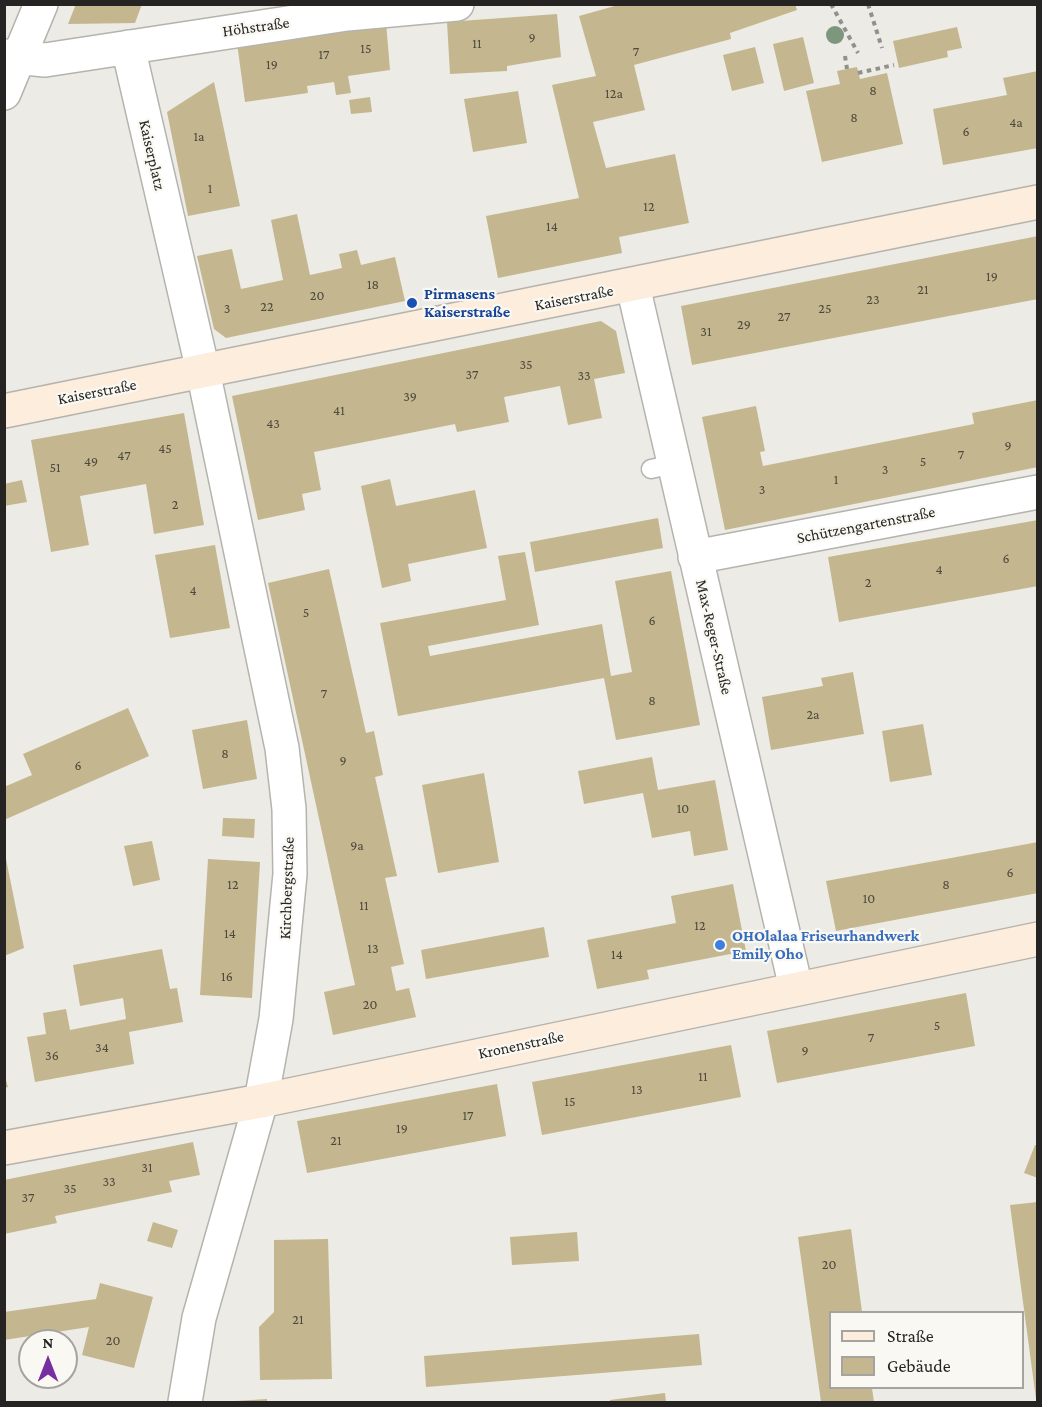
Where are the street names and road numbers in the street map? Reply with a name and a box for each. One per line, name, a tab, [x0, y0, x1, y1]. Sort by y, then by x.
street label: Höhstraße	[221, 13, 291, 41]
street label: Kaiserplatz	[135, 118, 169, 192]
street label: Kaiserstraße	[533, 281, 615, 315]
street label: Kaiserstraße	[56, 375, 138, 409]
street label: Schützengartenstraße	[795, 502, 937, 548]
street label: Max-Reger-Straße	[691, 578, 737, 696]
street label: Kirchbergstraße	[276, 836, 298, 940]
street label: Kronenstraße	[476, 1027, 566, 1063]

